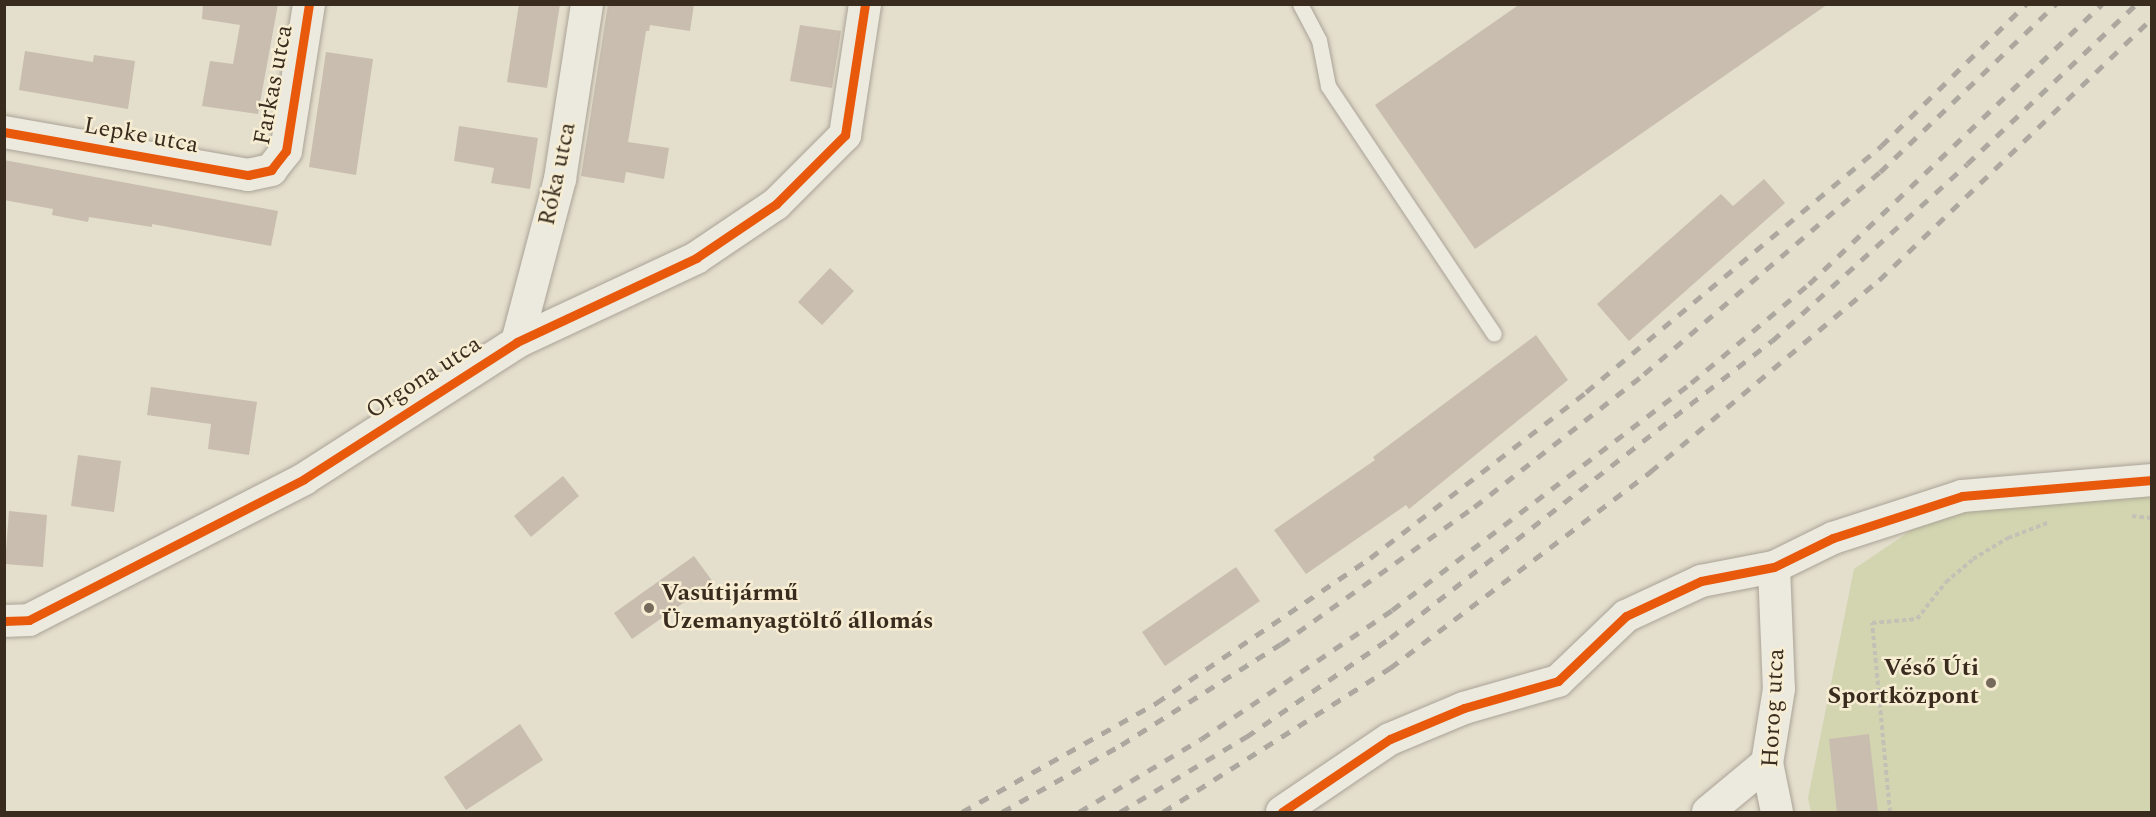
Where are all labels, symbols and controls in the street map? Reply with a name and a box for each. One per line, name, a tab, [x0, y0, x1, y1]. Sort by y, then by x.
street label: Farkas utca	[248, 22, 300, 148]
street label: Lepke utca	[81, 112, 201, 160]
street label: Róka utca	[533, 120, 583, 228]
street label: Orgona utca	[361, 330, 487, 426]
place label: Vasútijármű Üzemanyagtöltő állomás	[661, 580, 934, 636]
marker: Vasútijármű Üzemanyagtöltő állomás	[642, 601, 656, 615]
street label: Horog utca	[1757, 648, 1791, 768]
place label: Véső Úti Sportközpont	[1827, 655, 1979, 711]
marker: Véső Úti Sportközpont	[1984, 676, 1998, 690]

